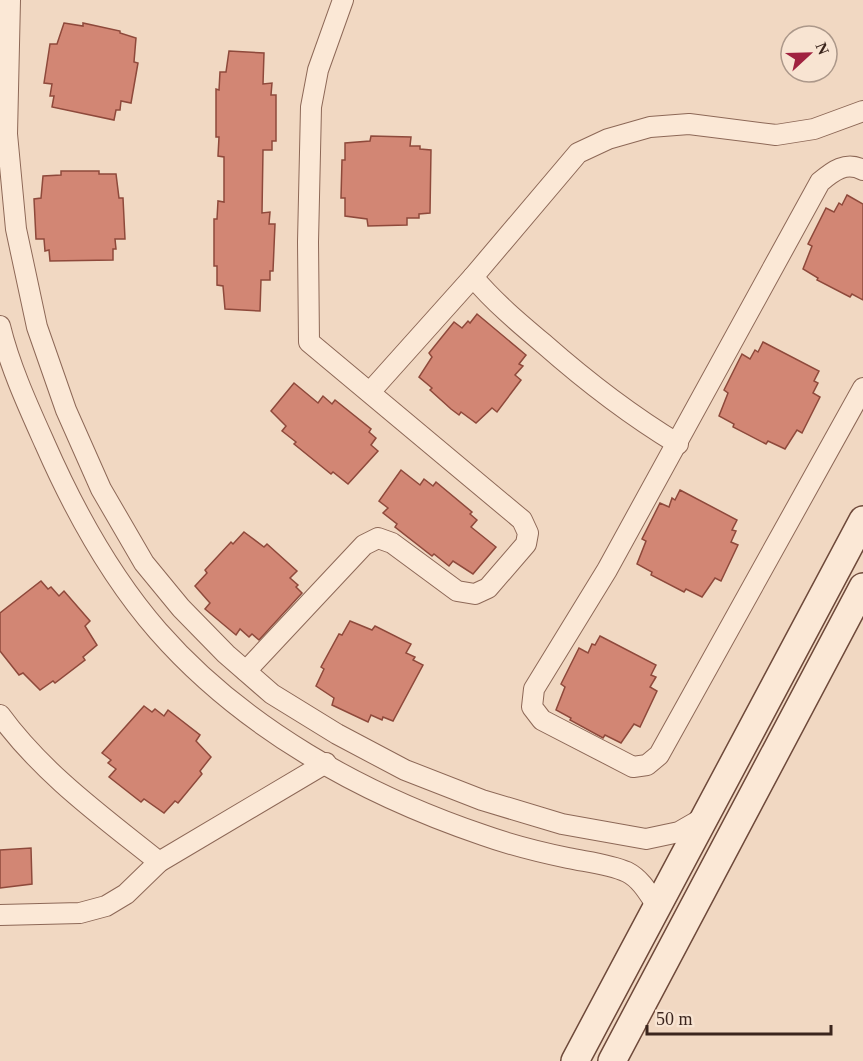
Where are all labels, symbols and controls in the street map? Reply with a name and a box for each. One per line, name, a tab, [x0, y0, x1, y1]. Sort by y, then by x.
north arrow	[779, 24, 839, 84]
text: N	[812, 40, 833, 58]
scale bar	[647, 998, 832, 1036]
text: 50 m	[656, 1009, 693, 1029]

